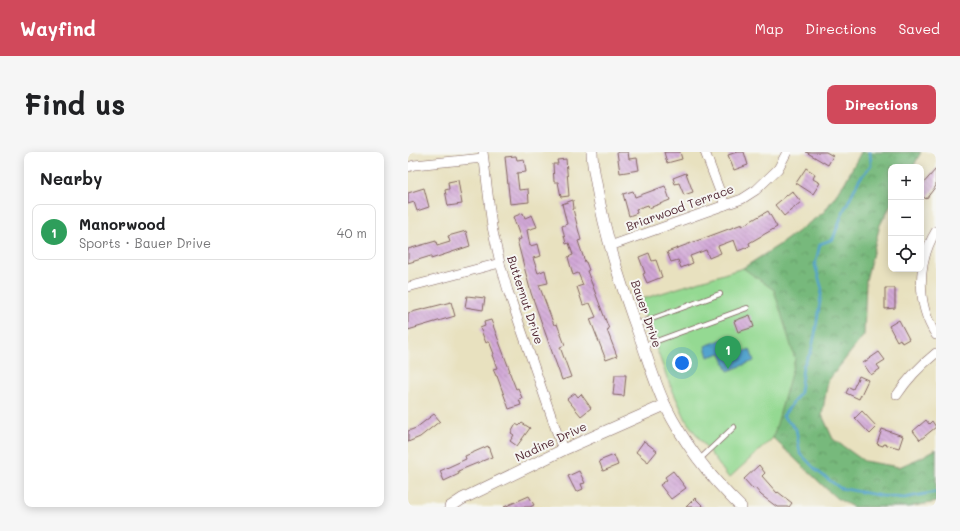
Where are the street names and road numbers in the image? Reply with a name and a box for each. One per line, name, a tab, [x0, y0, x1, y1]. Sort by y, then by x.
street label: Briarwood Terrace	[623, 180, 736, 234]
street label: Butternut Drive	[504, 253, 548, 346]
street label: Bauer Drive	[628, 278, 666, 350]
street label: Nadine Drive	[512, 418, 589, 465]

